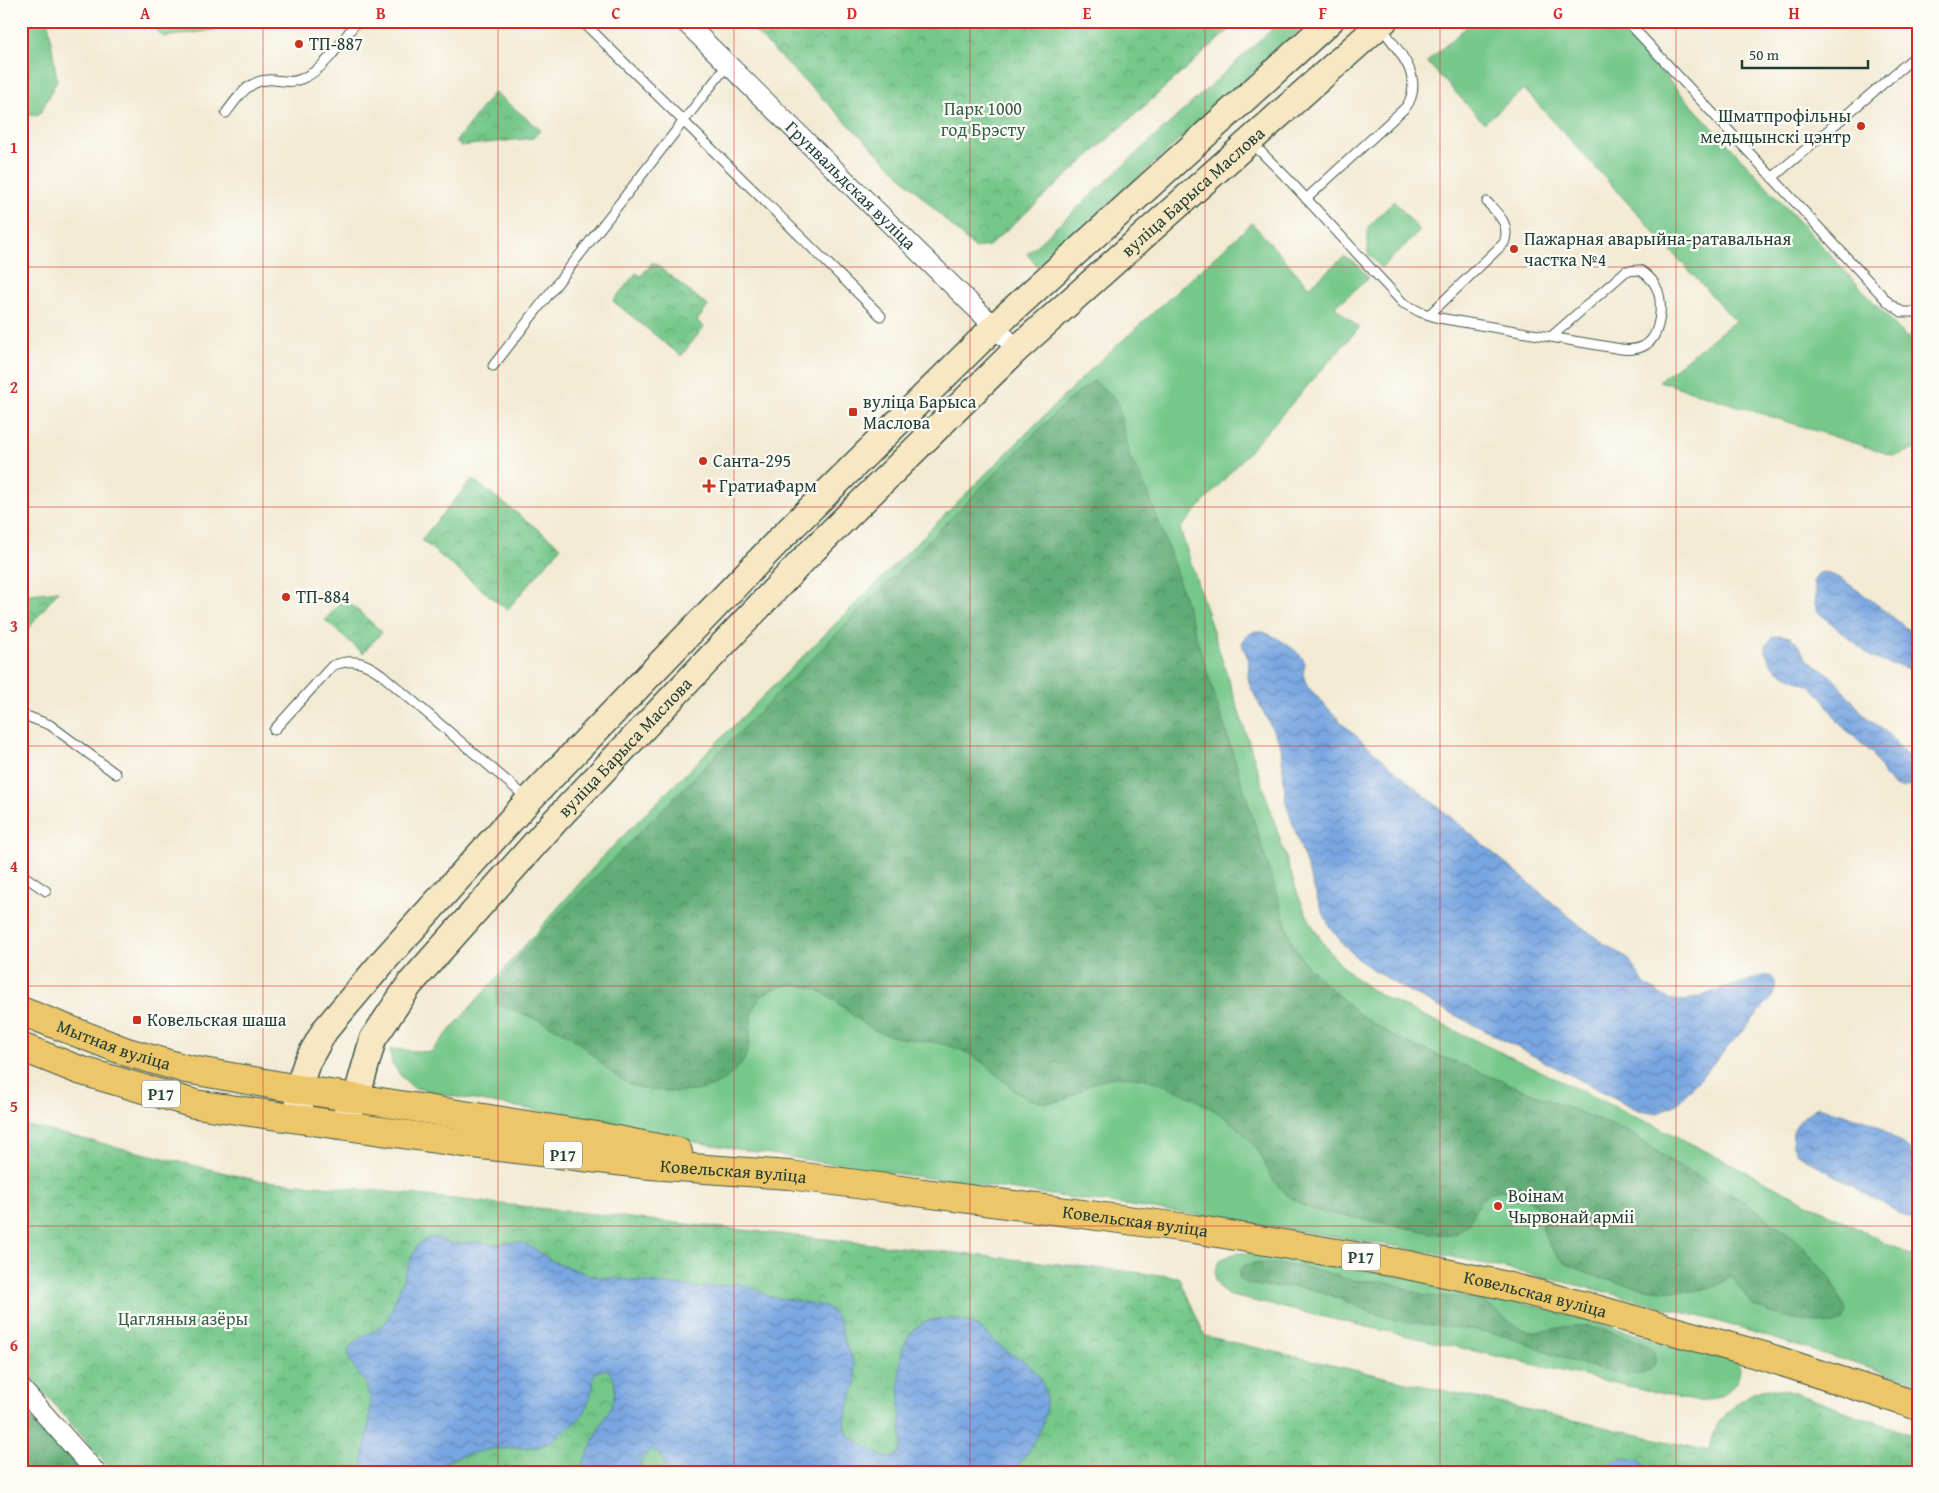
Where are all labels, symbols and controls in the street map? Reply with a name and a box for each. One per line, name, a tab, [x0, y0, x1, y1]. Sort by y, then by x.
text: A	[140, 1, 151, 25]
text: B	[376, 1, 386, 25]
text: C	[611, 1, 621, 25]
text: D	[847, 1, 857, 25]
text: E	[1083, 1, 1092, 25]
text: F	[1319, 1, 1327, 25]
text: G	[1553, 1, 1563, 25]
text: H	[1788, 1, 1800, 25]
place label: ТП-887	[309, 30, 363, 57]
marker: ТП-887	[293, 38, 305, 50]
scale bar	[1742, 38, 1868, 70]
text: 50 m	[1749, 44, 1780, 65]
park label: Парк 1000 год Брэсту	[941, 95, 1025, 143]
place label: Шматпрофільны медыцынскі цэнтр	[1700, 102, 1851, 150]
street label: Грунвальдская вуліца	[779, 114, 923, 256]
street label: вуліца Барыса Маслова	[1115, 119, 1271, 263]
marker: Шматпрофільны медыцынскі цэнтр	[1855, 120, 1867, 132]
text: 1	[10, 135, 18, 159]
place label: Пажарная аварыйна-ратавальная частка №4	[1524, 225, 1791, 273]
marker: Пажарная аварыйна-ратавальная частка №4	[1508, 243, 1520, 255]
text: 2	[10, 375, 18, 399]
place label: вуліца Барыса Маслова	[863, 388, 977, 436]
marker: вуліца Барыса Маслова	[847, 406, 859, 418]
place label: Санта-295	[713, 447, 791, 474]
marker: Санта-295	[697, 455, 709, 467]
place label: ГратиаФарм	[719, 472, 817, 499]
marker: ГратиаФарм	[703, 480, 715, 492]
place label: ТП-884	[296, 583, 350, 610]
marker: ТП-884	[280, 591, 292, 603]
text: 3	[10, 614, 18, 638]
street label: вуліца Барыса Маслова	[551, 671, 698, 823]
text: 4	[10, 854, 18, 878]
place label: Ковельская шаша	[147, 1006, 287, 1033]
street label: Мытная вуліца	[53, 1012, 175, 1077]
marker: Ковельская шаша	[131, 1014, 143, 1026]
road number: Р17	[142, 1080, 180, 1108]
text: 5	[10, 1094, 18, 1118]
road number: Р17	[544, 1142, 582, 1168]
street label: Ковельская вуліца	[659, 1152, 809, 1190]
place label: Воінам Чырвонай арміі	[1508, 1182, 1634, 1230]
street label: Ковельская вуліца	[1061, 1198, 1211, 1244]
marker: Воінам Чырвонай арміі	[1492, 1200, 1504, 1212]
road number: Р17	[1342, 1244, 1380, 1270]
street label: Ковельская вуліца	[1461, 1263, 1611, 1325]
park label: Цагляныя азёры	[118, 1305, 248, 1332]
text: 6	[10, 1333, 18, 1357]

